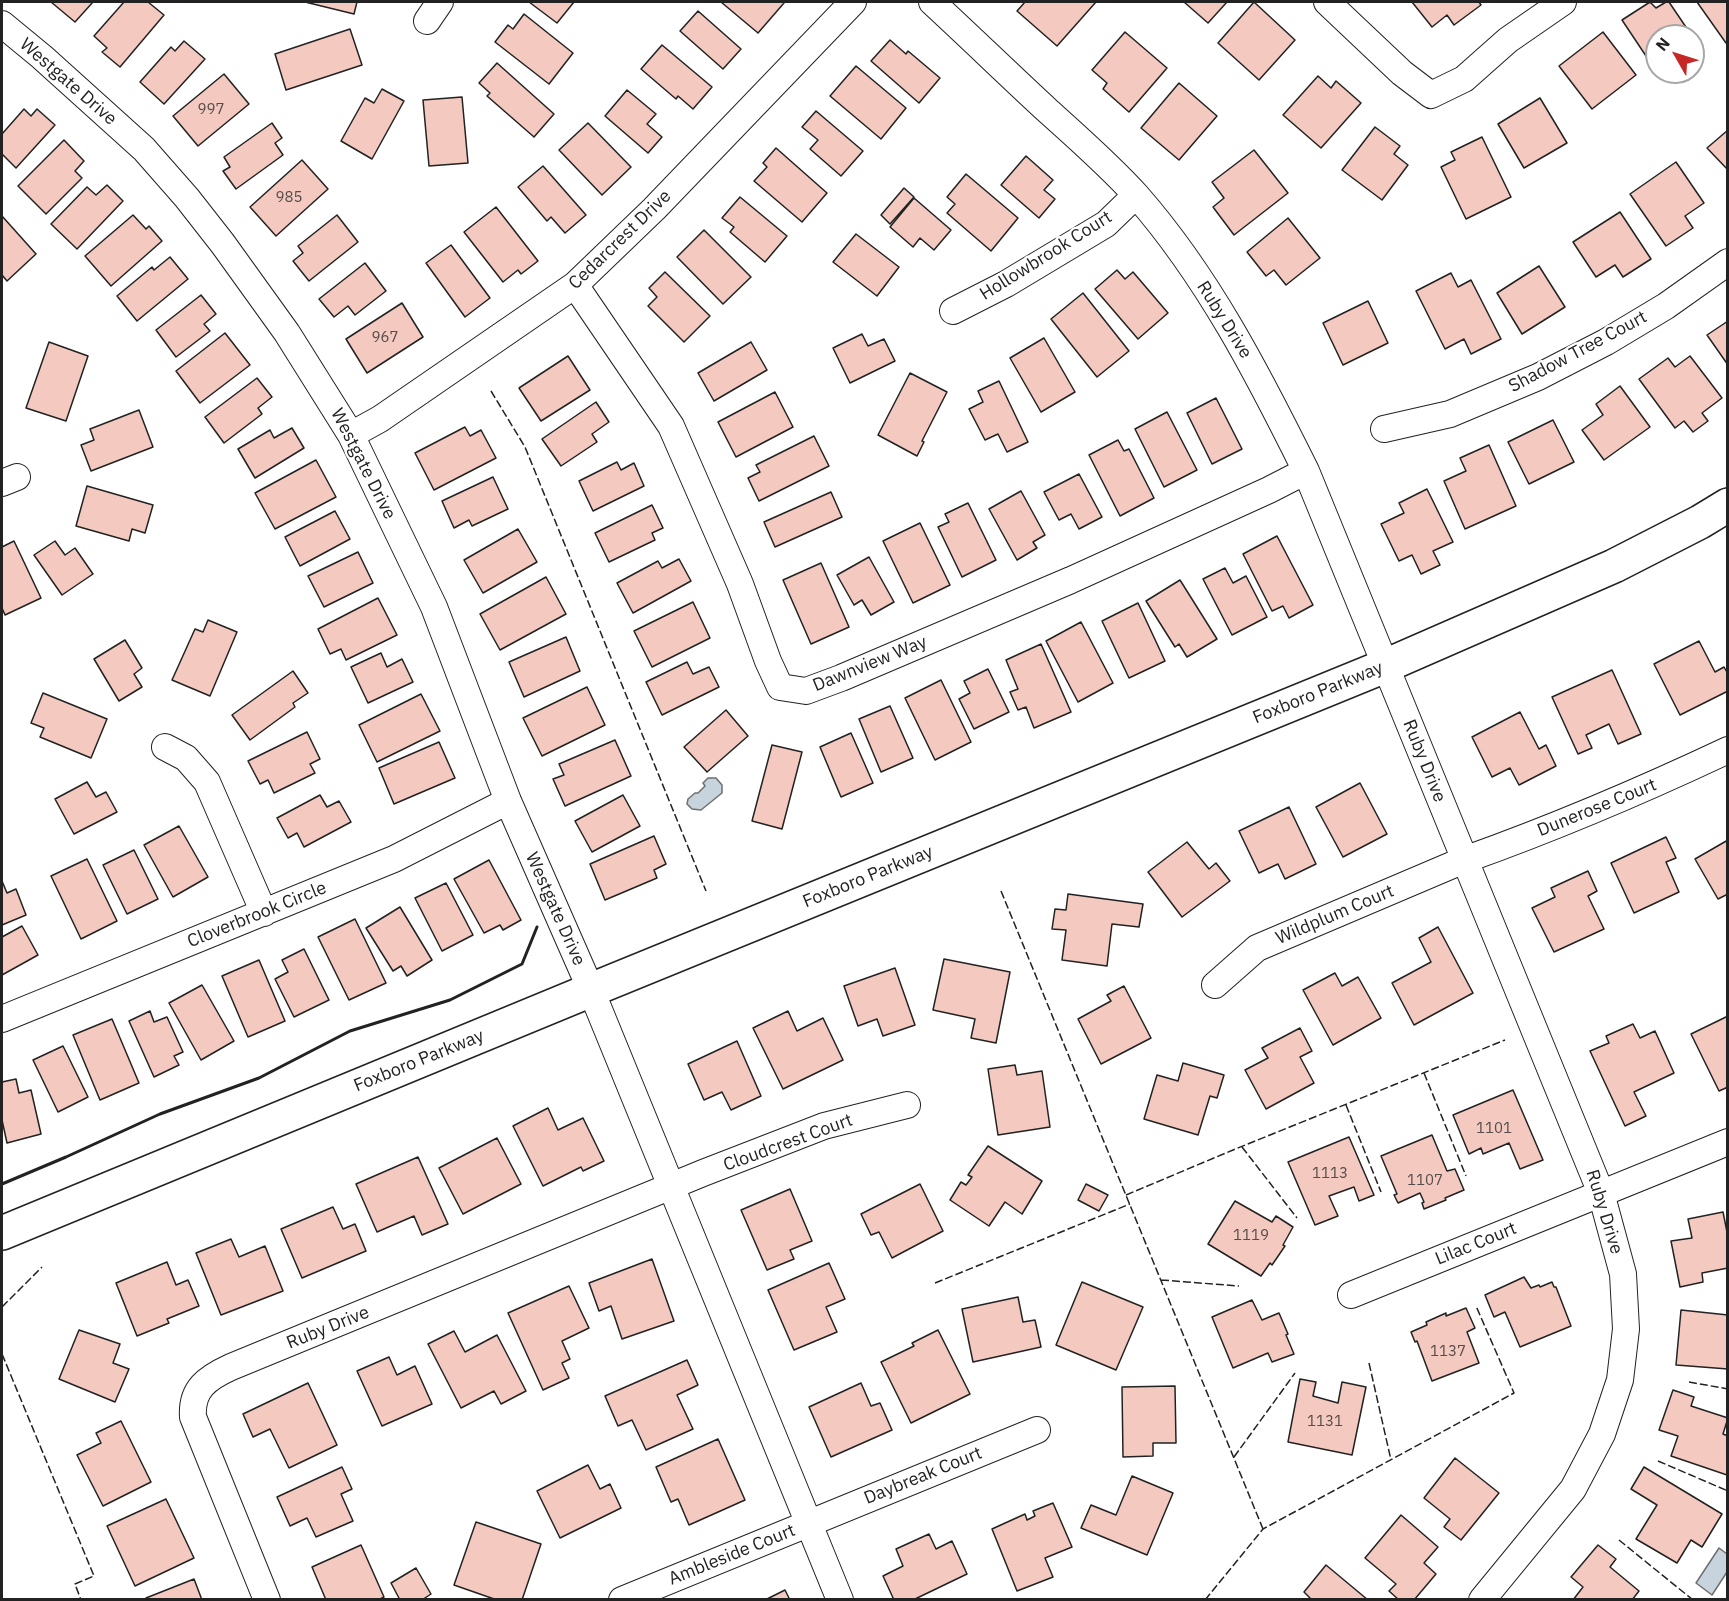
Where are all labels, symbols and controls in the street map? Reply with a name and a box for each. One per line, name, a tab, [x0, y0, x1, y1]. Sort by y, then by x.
north arrow	[1645, 24, 1705, 84]
text: N	[1651, 33, 1674, 55]
street label: Westgate Drive	[15, 34, 121, 130]
house number: 997	[198, 101, 224, 119]
street label: Cedarcrest Drive	[564, 186, 676, 294]
house number: 985	[276, 189, 302, 207]
street label: Hollowbrook Court	[976, 207, 1116, 305]
street label: Ruby Drive	[1192, 277, 1256, 363]
street label: Shadow Tree Court	[1505, 306, 1651, 398]
house number: 967	[372, 329, 398, 347]
street label: Westgate Drive	[326, 405, 400, 523]
street label: Dawnview Way	[810, 631, 930, 697]
street label: Foxboro Parkway	[1250, 657, 1386, 729]
street label: Ruby Drive	[1398, 717, 1450, 805]
street label: Dunerose Court	[1534, 774, 1660, 842]
street label: Foxboro Parkway	[800, 841, 936, 913]
street label: Westgate Drive	[520, 849, 590, 969]
street label: Cloverbrook Circle	[184, 877, 330, 953]
street label: Wildplum Court	[1273, 880, 1397, 950]
street label: Foxboro Parkway	[351, 1025, 487, 1097]
street label: Cloudcrest Court	[720, 1110, 856, 1176]
house number: 1101	[1476, 1120, 1512, 1138]
house number: 1113	[1312, 1165, 1348, 1183]
street label: Ruby Drive	[1581, 1167, 1627, 1257]
house number: 1107	[1407, 1172, 1443, 1190]
street label: Lilac Court	[1432, 1218, 1520, 1270]
house number: 1119	[1233, 1227, 1269, 1245]
street label: Ruby Drive	[284, 1302, 372, 1354]
house number: 1137	[1430, 1343, 1466, 1361]
house number: 1131	[1307, 1413, 1343, 1431]
street label: Daybreak Court	[861, 1443, 985, 1509]
street label: Ambleside Court	[665, 1520, 799, 1590]

